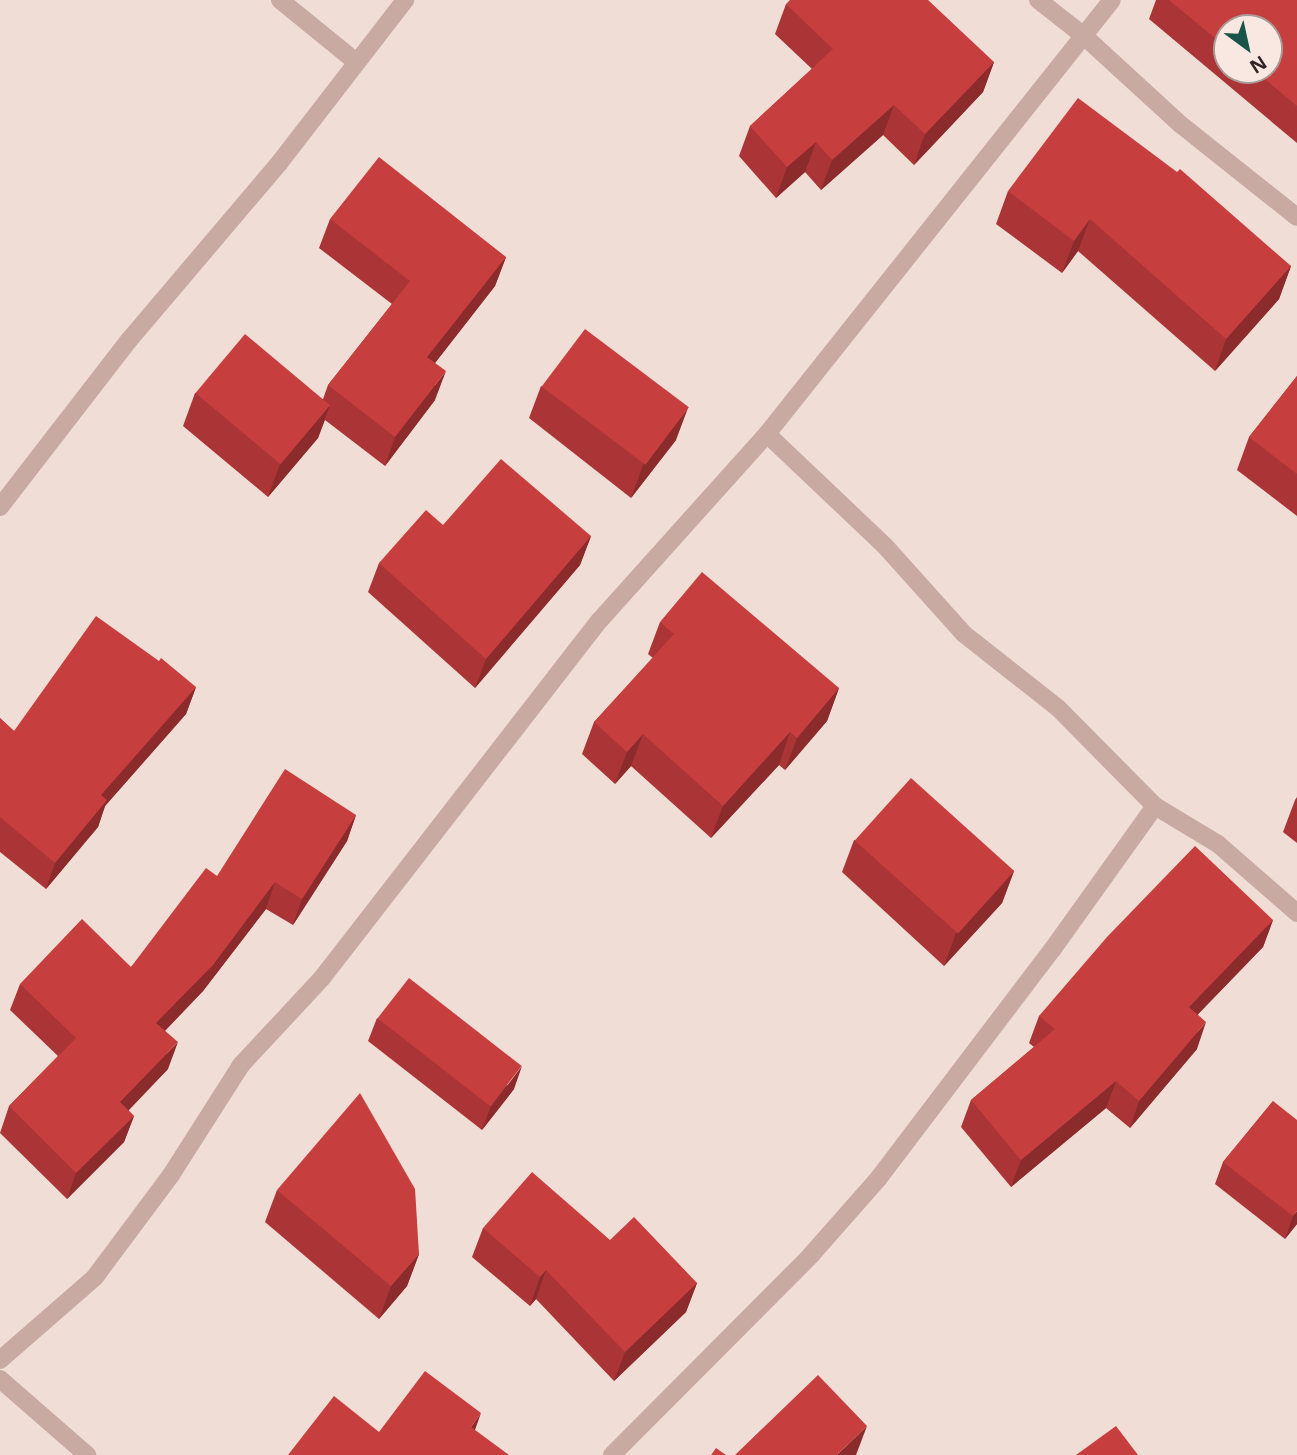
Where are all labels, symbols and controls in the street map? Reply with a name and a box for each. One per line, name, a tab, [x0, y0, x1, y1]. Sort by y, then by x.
north arrow	[1213, 14, 1283, 84]
text: N	[1245, 50, 1272, 80]

